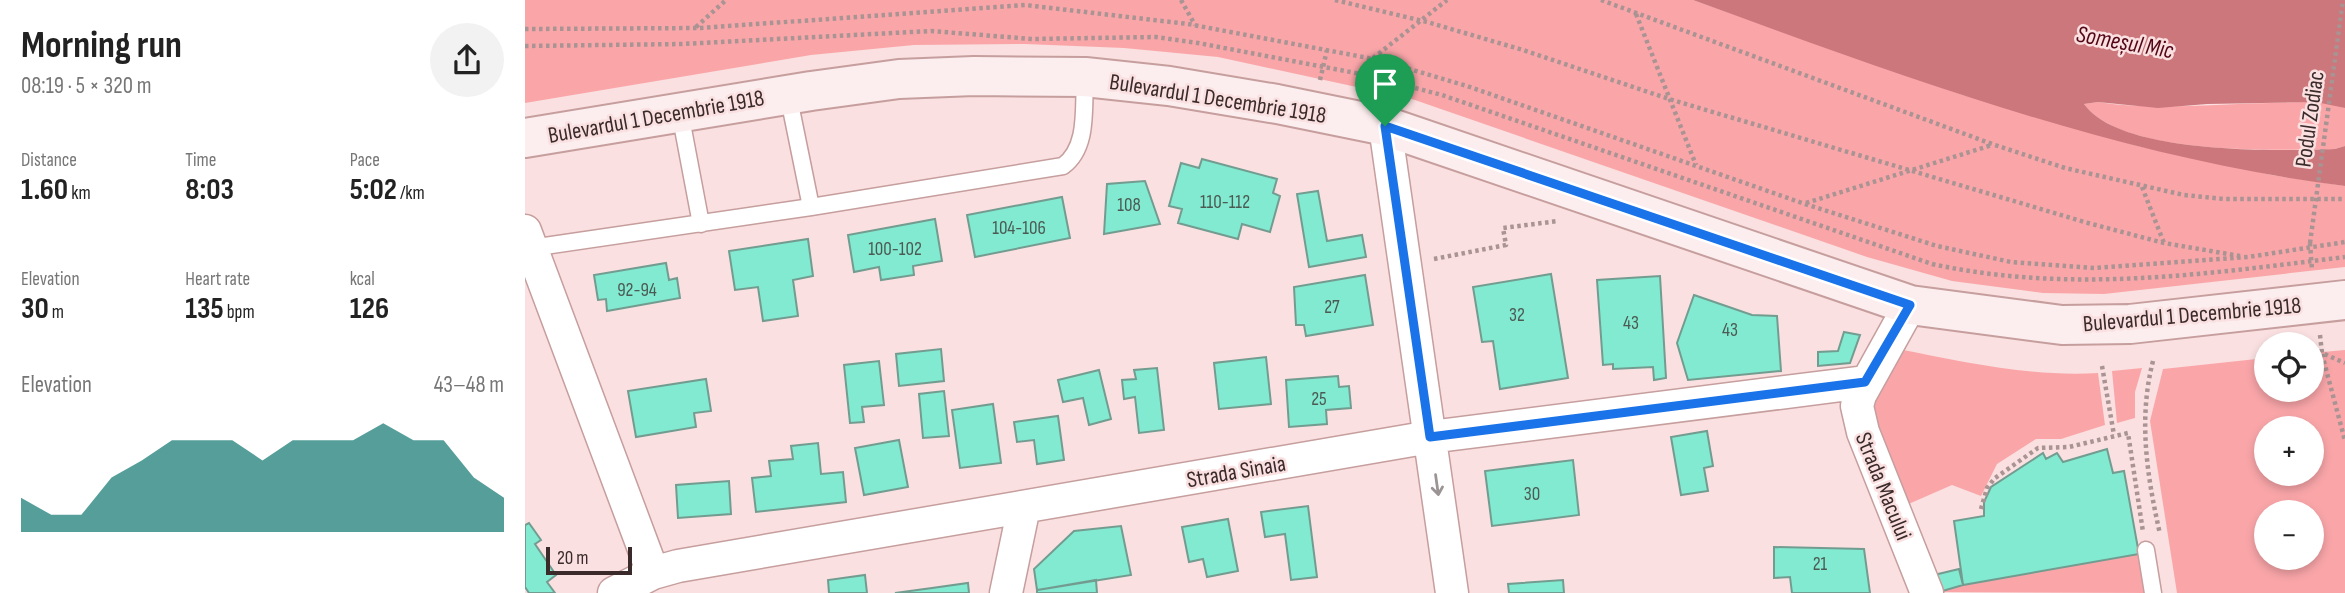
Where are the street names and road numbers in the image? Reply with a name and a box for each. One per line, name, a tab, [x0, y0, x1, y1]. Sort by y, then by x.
street label: Bulevardul 1 Decembrie 1918	[1107, 68, 1328, 130]
street label: Podul Zodiac	[2289, 69, 2331, 169]
street label: Bulevardul 1 Decembrie 1918	[546, 84, 766, 150]
street label: Bulevardul 1 Decembrie 1918	[2082, 292, 2302, 338]
street label: Strada Macului	[1849, 428, 1917, 544]
street label: Strada Sinaia	[1184, 450, 1288, 494]

